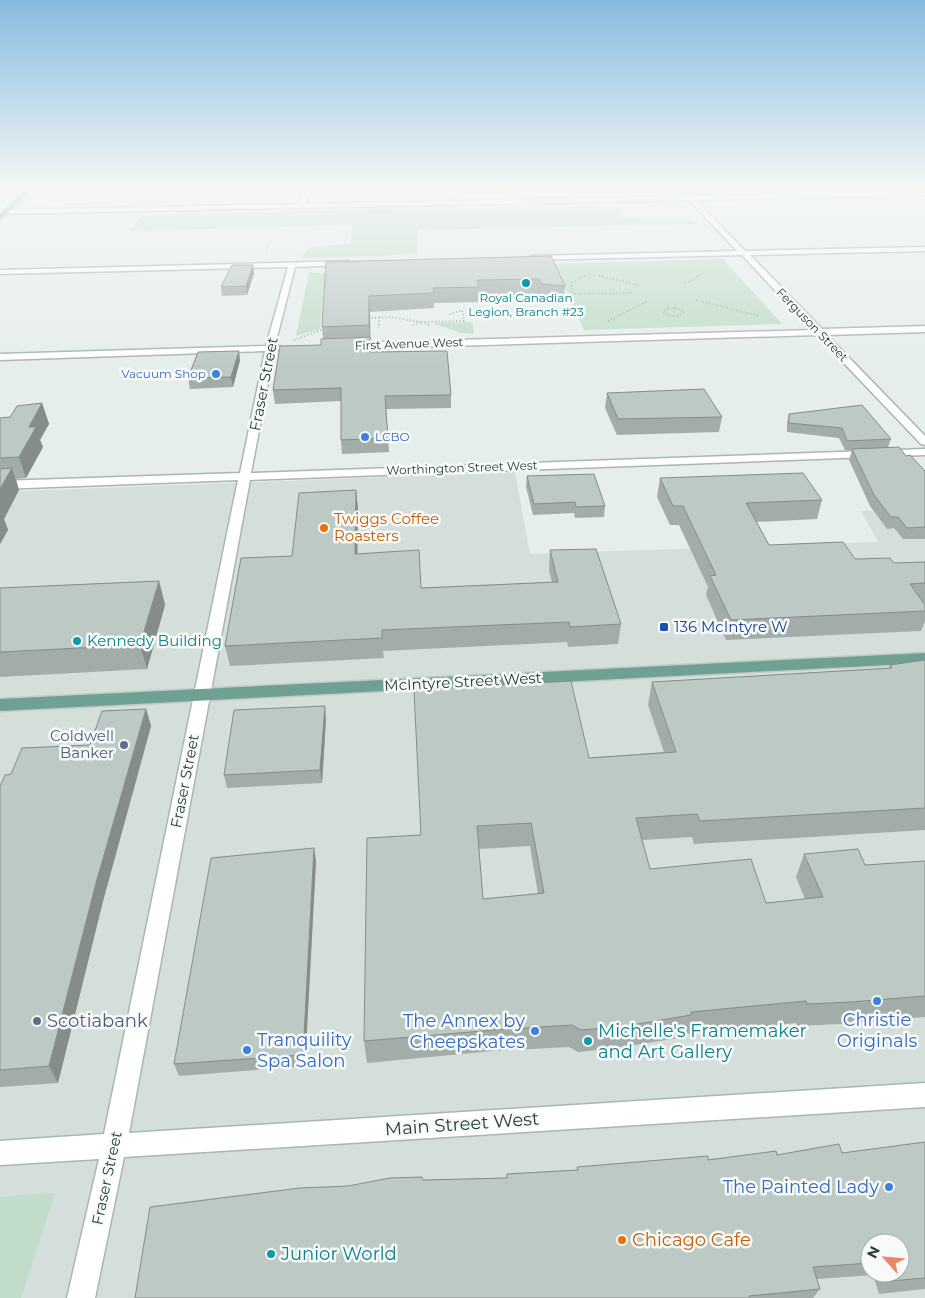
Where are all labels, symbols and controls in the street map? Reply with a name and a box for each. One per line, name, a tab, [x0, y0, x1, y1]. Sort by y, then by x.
marker: Royal Canadian Legion, Branch #23	[520, 277, 532, 289]
street label: Ferguson Street	[773, 285, 851, 365]
place label: Royal Canadian Legion, Branch #23	[468, 290, 584, 319]
street label: First Avenue West	[354, 334, 464, 353]
street label: Fraser Street	[245, 335, 282, 432]
place label: Vacuum Shop	[121, 366, 206, 381]
marker: Vacuum Shop	[210, 368, 222, 380]
place label: LCBO	[375, 429, 410, 444]
marker: LCBO	[359, 431, 371, 443]
street label: Worthington Street West	[386, 457, 538, 478]
place label: Twiggs Coffee Roasters	[334, 509, 439, 545]
marker: Twiggs Coffee Roasters	[318, 522, 330, 534]
place label: 136 McIntyre W	[674, 617, 788, 636]
marker: 136 McIntyre W	[658, 621, 670, 633]
place label: Kennedy Building	[87, 631, 222, 650]
marker: Kennedy Building	[71, 635, 83, 647]
street label: McIntyre Street West	[384, 668, 542, 695]
place label: Coldwell Banker	[50, 726, 114, 762]
street label: Fraser Street	[166, 732, 203, 829]
marker: Coldwell Banker	[118, 739, 130, 751]
marker: Christie Originals	[871, 995, 883, 1007]
place label: Christie Originals	[837, 1009, 918, 1052]
place label: Scotiabank	[47, 1010, 148, 1032]
place label: The Annex by Cheepskates	[403, 1010, 525, 1053]
marker: Scotiabank	[31, 1015, 43, 1027]
place label: Michelle's Framemaker and Art Gallery	[598, 1020, 807, 1063]
marker: The Annex by Cheepskates	[529, 1025, 541, 1037]
place label: Tranquility Spa Salon	[257, 1029, 352, 1072]
marker: Michelle's Framemaker and Art Gallery	[582, 1035, 594, 1047]
marker: Tranquility Spa Salon	[241, 1044, 253, 1056]
street label: Main Street West	[384, 1108, 540, 1140]
street label: Fraser Street	[87, 1129, 126, 1226]
place label: The Painted Lady	[723, 1176, 879, 1198]
marker: The Painted Lady	[883, 1181, 895, 1193]
place label: Chicago Cafe	[632, 1229, 751, 1251]
north arrow	[860, 1233, 910, 1283]
marker: Chicago Cafe	[616, 1234, 628, 1246]
place label: Junior World	[280, 1243, 397, 1265]
text: N	[863, 1243, 884, 1261]
marker: Junior World	[265, 1248, 277, 1260]

